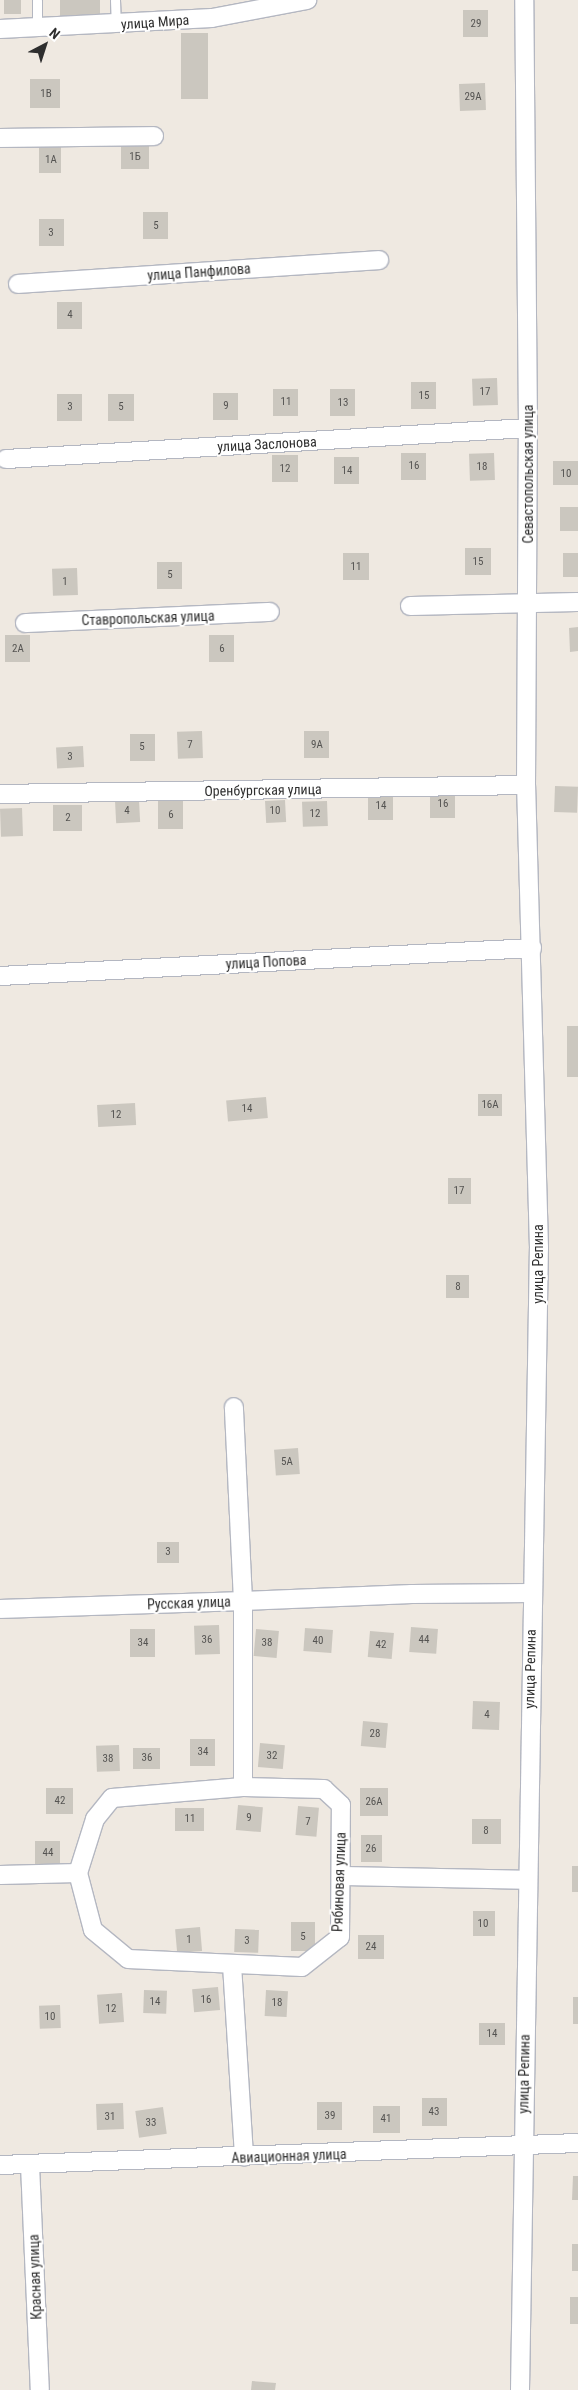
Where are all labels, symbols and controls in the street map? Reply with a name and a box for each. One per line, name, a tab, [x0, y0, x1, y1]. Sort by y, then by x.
street label: улица Мира	[120, 11, 190, 33]
house number: 29	[471, 17, 481, 31]
north arrow	[20, 20, 70, 70]
text: N	[46, 25, 63, 42]
house number: 1В	[40, 87, 52, 101]
house number: 29А	[464, 90, 482, 104]
house number: 1Б	[129, 150, 141, 164]
house number: 1А	[45, 153, 57, 167]
house number: 5	[153, 219, 159, 233]
house number: 3	[48, 226, 54, 240]
street label: улица Панфилова	[147, 260, 251, 284]
house number: 4	[67, 308, 73, 322]
house number: 17	[480, 385, 490, 399]
house number: 15	[419, 389, 429, 403]
house number: 11	[281, 395, 291, 409]
house number: 13	[338, 396, 348, 410]
house number: 9	[223, 399, 229, 413]
house number: 3	[67, 400, 73, 414]
house number: 5	[118, 400, 124, 414]
street label: Севастопольская улица	[520, 404, 536, 544]
street label: улица Заслонова	[217, 433, 317, 455]
house number: 16	[409, 459, 419, 473]
house number: 18	[477, 460, 487, 474]
house number: 12	[280, 462, 290, 476]
house number: 14	[342, 464, 352, 478]
house number: 10	[561, 467, 571, 481]
house number: 15	[473, 555, 483, 569]
house number: 11	[351, 560, 361, 574]
house number: 5	[167, 568, 173, 582]
house number: 1	[62, 575, 68, 589]
street label: Ставропольская улица	[81, 607, 215, 629]
house number: 2А	[12, 642, 24, 656]
house number: 6	[219, 642, 225, 656]
house number: 7	[187, 738, 193, 752]
house number: 9А	[311, 738, 323, 752]
house number: 5	[139, 740, 145, 754]
house number: 3	[67, 750, 73, 764]
street label: Оренбургская улица	[204, 781, 322, 799]
house number: 16	[438, 797, 448, 811]
house number: 14	[376, 799, 386, 813]
house number: 4	[124, 804, 130, 818]
house number: 10	[270, 804, 280, 818]
house number: 12	[310, 807, 320, 821]
house number: 6	[168, 808, 174, 822]
house number: 2	[65, 811, 71, 825]
street label: улица Попова	[225, 951, 307, 973]
house number: 16А	[481, 1098, 499, 1112]
house number: 14	[242, 1102, 252, 1116]
house number: 12	[111, 1108, 121, 1122]
house number: 17	[454, 1184, 464, 1198]
street label: улица Репина	[530, 1224, 546, 1304]
house number: 8	[455, 1280, 461, 1294]
house number: 5А	[281, 1455, 293, 1469]
house number: 3	[165, 1545, 171, 1559]
street label: Русская улица	[147, 1593, 231, 1613]
street label: улица Репина	[521, 1629, 539, 1709]
house number: 36	[202, 1633, 212, 1647]
house number: 44	[419, 1633, 429, 1647]
house number: 40	[313, 1634, 323, 1648]
house number: 34	[138, 1636, 148, 1650]
house number: 38	[262, 1636, 272, 1650]
house number: 42	[376, 1638, 386, 1652]
house number: 4	[484, 1708, 490, 1722]
house number: 28	[370, 1727, 380, 1741]
house number: 34	[198, 1745, 208, 1759]
house number: 32	[267, 1749, 277, 1763]
house number: 36	[142, 1751, 152, 1765]
house number: 38	[103, 1752, 113, 1766]
house number: 42	[55, 1794, 65, 1808]
house number: 26А	[365, 1795, 383, 1809]
house number: 9	[246, 1811, 252, 1825]
house number: 11	[185, 1812, 195, 1826]
house number: 7	[305, 1815, 311, 1829]
house number: 8	[483, 1824, 489, 1838]
street label: Рябиновая улица	[329, 1832, 349, 1932]
house number: 26	[366, 1842, 376, 1856]
house number: 44	[43, 1846, 53, 1860]
house number: 10	[478, 1917, 488, 1931]
house number: 5	[300, 1930, 306, 1944]
house number: 1	[186, 1933, 192, 1947]
house number: 3	[244, 1934, 250, 1948]
house number: 24	[366, 1940, 376, 1954]
house number: 16	[201, 1993, 211, 2007]
house number: 14	[150, 1995, 160, 2009]
house number: 18	[272, 1996, 282, 2010]
house number: 12	[106, 2002, 116, 2016]
house number: 10	[45, 2010, 55, 2024]
house number: 14	[487, 2027, 497, 2041]
street label: улица Репина	[515, 2034, 533, 2114]
house number: 43	[429, 2105, 439, 2119]
house number: 39	[325, 2109, 335, 2123]
house number: 31	[105, 2110, 115, 2124]
house number: 41	[381, 2112, 391, 2126]
house number: 33	[146, 2116, 156, 2130]
street label: Авиационная улица	[231, 2146, 347, 2166]
street label: Красная улица	[25, 2234, 45, 2320]

